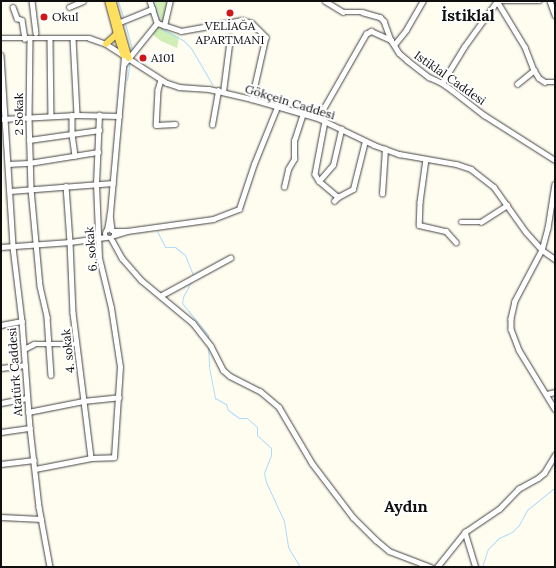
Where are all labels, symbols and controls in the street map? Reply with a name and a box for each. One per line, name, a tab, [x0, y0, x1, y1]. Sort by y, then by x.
district label: İstiklal	[441, 5, 495, 25]
marker: VELİAĞA APARTMANI	[225, 8, 235, 18]
place label: Okul	[52, 10, 78, 24]
marker: Okul	[39, 12, 49, 22]
place label: VELİAĞA APARTMANI	[196, 19, 264, 47]
street label: Istiklal Caddesi	[411, 48, 489, 108]
place label: A101	[151, 51, 175, 65]
marker: A101	[138, 53, 148, 63]
street label: Gökçein Caddesi	[243, 81, 337, 123]
street label: 2 Sokak	[12, 93, 26, 135]
street label: 6. sokak	[82, 226, 100, 272]
street label: Atatürk Caddesi	[5, 327, 25, 417]
street label: 4. sokak	[59, 328, 77, 374]
district label: Aydın	[384, 496, 428, 516]

